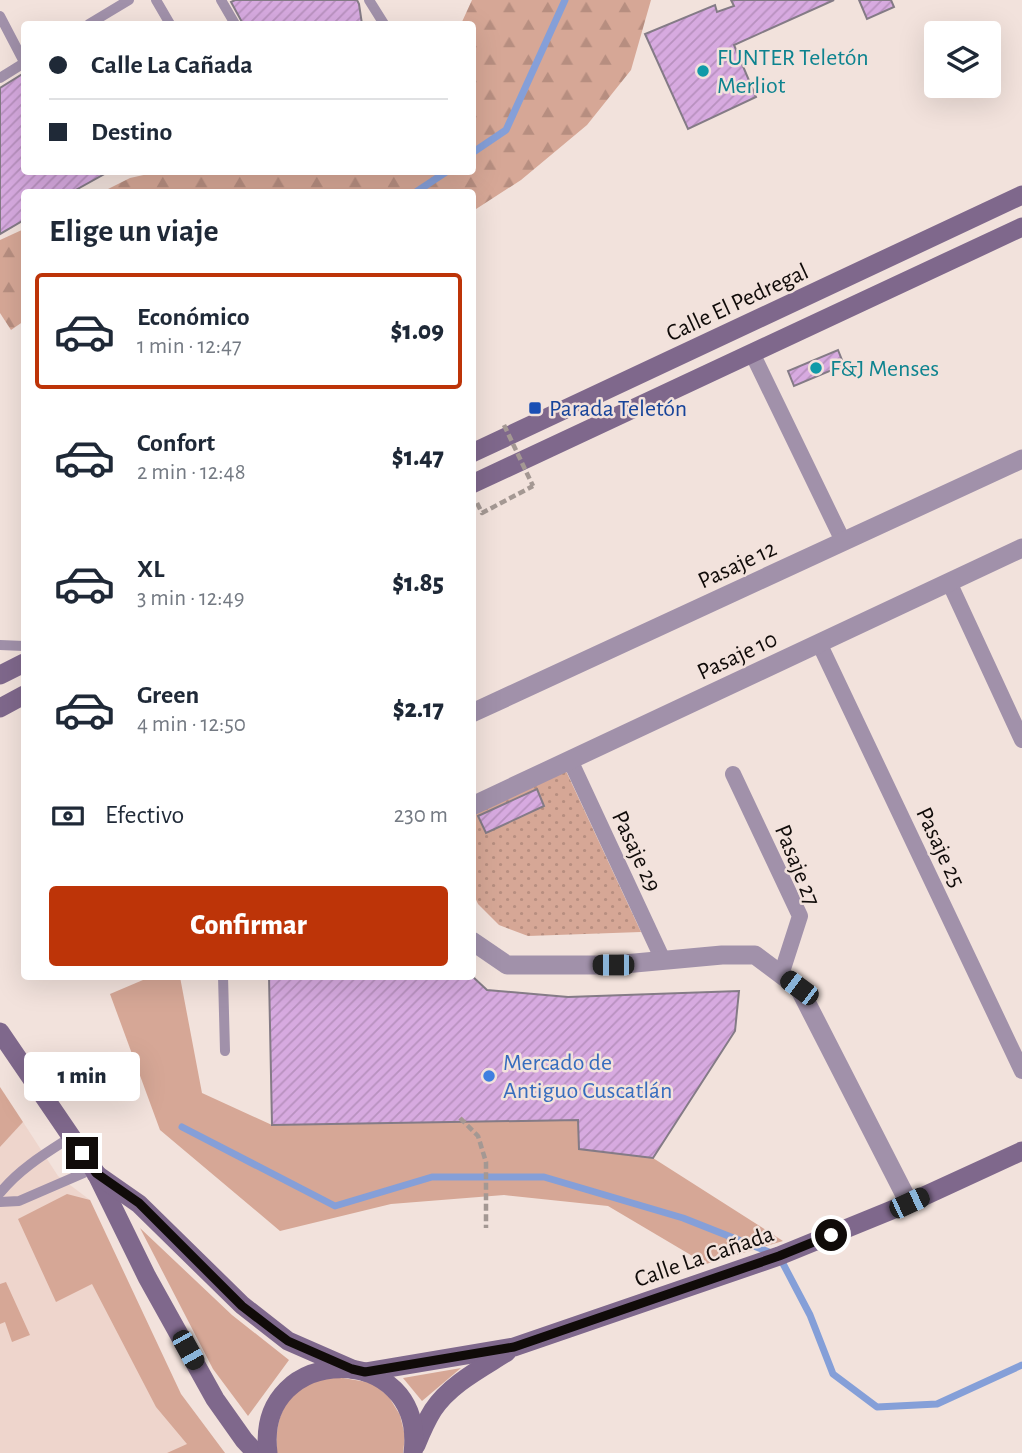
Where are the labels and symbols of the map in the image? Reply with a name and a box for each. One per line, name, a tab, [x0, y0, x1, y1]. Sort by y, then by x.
place label: FUNTER Teletón Merliot	[717, 46, 869, 98]
marker: FUNTER Teletón Merliot	[695, 63, 711, 79]
street label: Calle El Pedregal	[663, 260, 812, 346]
place label: F&J Menses	[830, 357, 939, 381]
marker: F&J Menses	[808, 360, 824, 376]
place label: Parada Teletón	[549, 397, 687, 421]
marker: Parada Teletón	[527, 400, 543, 416]
street label: Pasaje 12	[695, 536, 780, 593]
street label: Pasaje 10	[694, 627, 781, 685]
street label: Pasaje 25	[911, 804, 969, 891]
street label: Pasaje 29	[607, 807, 665, 896]
street label: Pasaje 27	[770, 821, 824, 909]
car	[593, 955, 635, 976]
car	[776, 967, 823, 1009]
place label: Mercado de Antiguo Cuscatlán	[503, 1051, 672, 1103]
callout: 1 min	[24, 1052, 140, 1100]
marker: Mercado de Antiguo Cuscatlán	[481, 1068, 497, 1084]
route end	[66, 1137, 98, 1169]
car	[886, 1185, 933, 1221]
route start	[815, 1219, 847, 1251]
street label: Calle La Cañada	[631, 1222, 777, 1292]
car	[169, 1327, 208, 1373]

